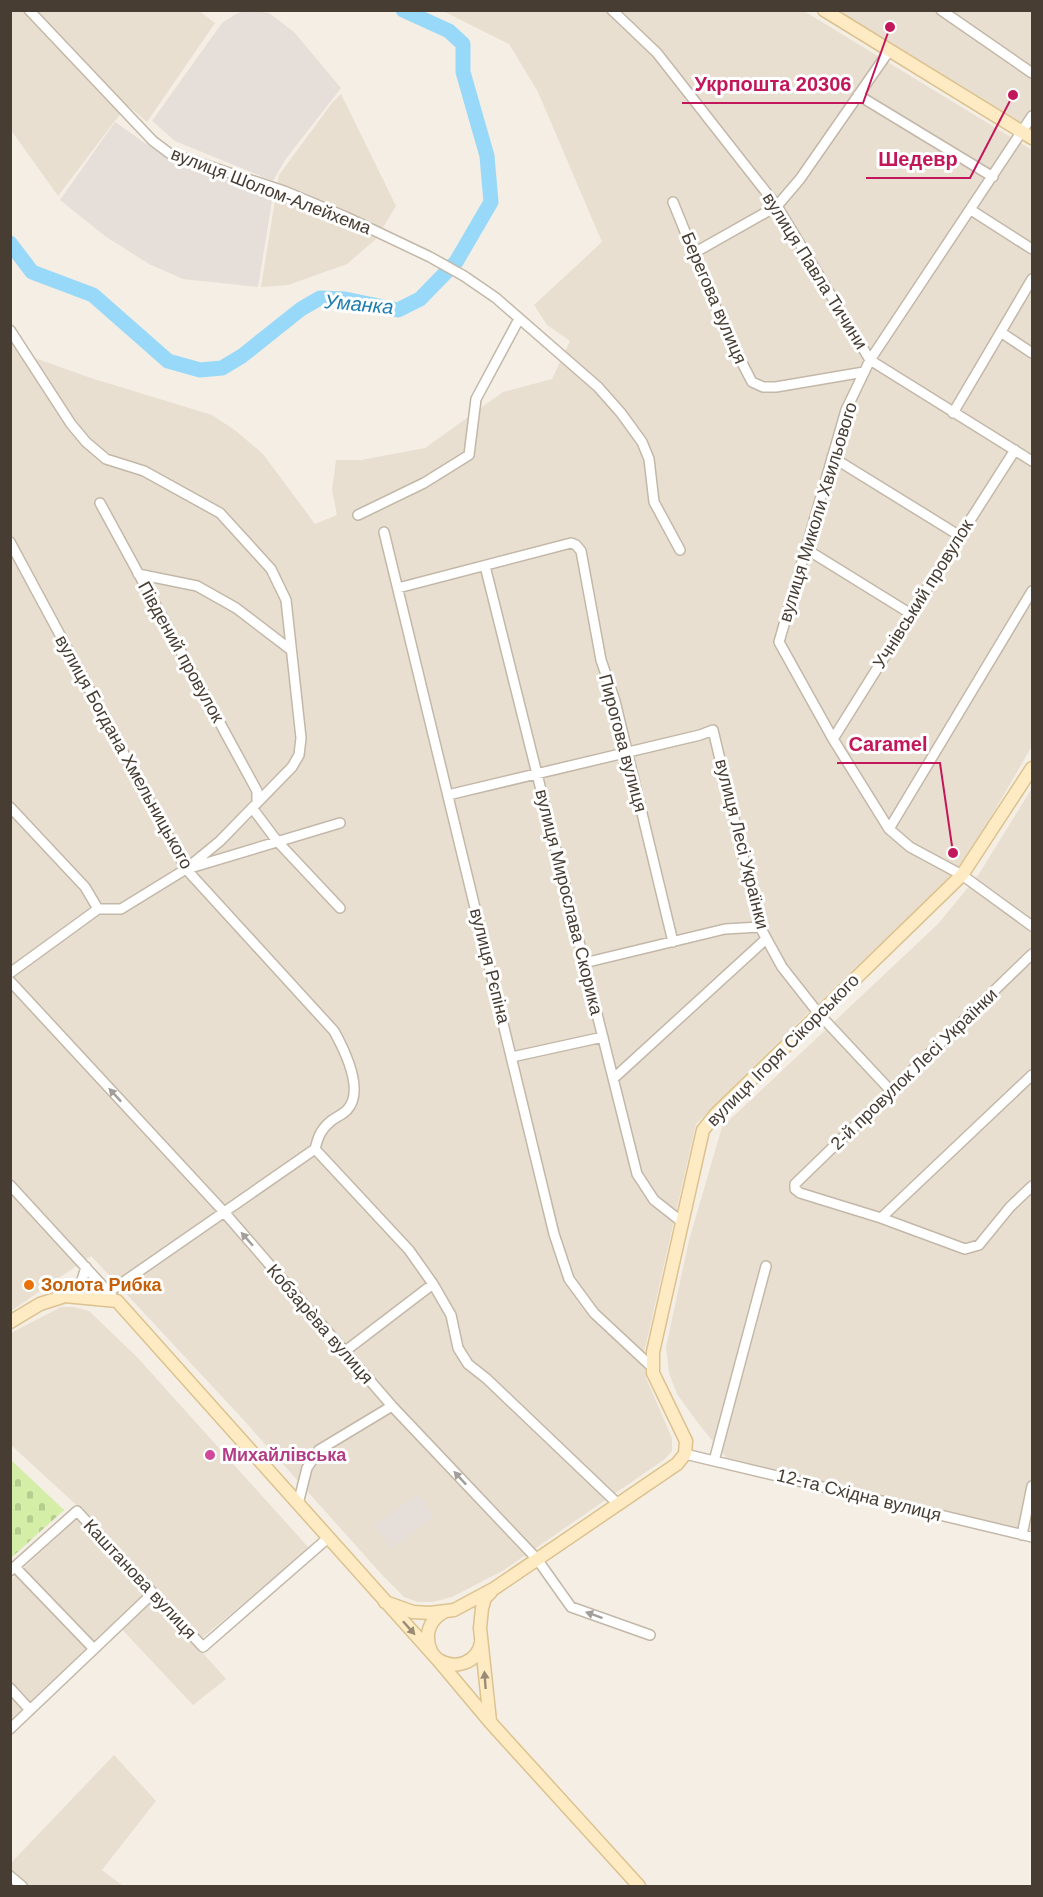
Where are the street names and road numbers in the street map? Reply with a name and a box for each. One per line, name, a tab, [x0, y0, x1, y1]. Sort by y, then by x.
street label: вулиця Шолом-Алейхема	[168, 144, 375, 239]
street label: вулиця Павла Тичини	[759, 189, 871, 353]
street label: Берегова вулиця	[677, 229, 751, 367]
street label: вулиця Миколи Хвильового	[775, 400, 861, 624]
street label: Учнівський провулок	[869, 516, 977, 672]
street label: Південий провулок	[134, 578, 228, 726]
street label: вулиця Богдана Хмельницького	[51, 632, 197, 872]
street label: Пирогова вулиця	[595, 672, 651, 814]
street label: вулиця Лесі Українки	[711, 757, 773, 931]
street label: вулиця Мирослава Скорика	[531, 787, 607, 1018]
street label: вулиця Рєпіна	[466, 906, 514, 1027]
street label: вулиця Ігоря Сікорського	[703, 970, 863, 1130]
street label: 2-й провулок Лесі Українки	[827, 984, 1001, 1154]
street label: Кобзарèва вулиця	[263, 1260, 377, 1388]
street label: 12-та Східна вулиця	[775, 1465, 943, 1525]
street label: Каштанова вулиця	[80, 1515, 200, 1643]

